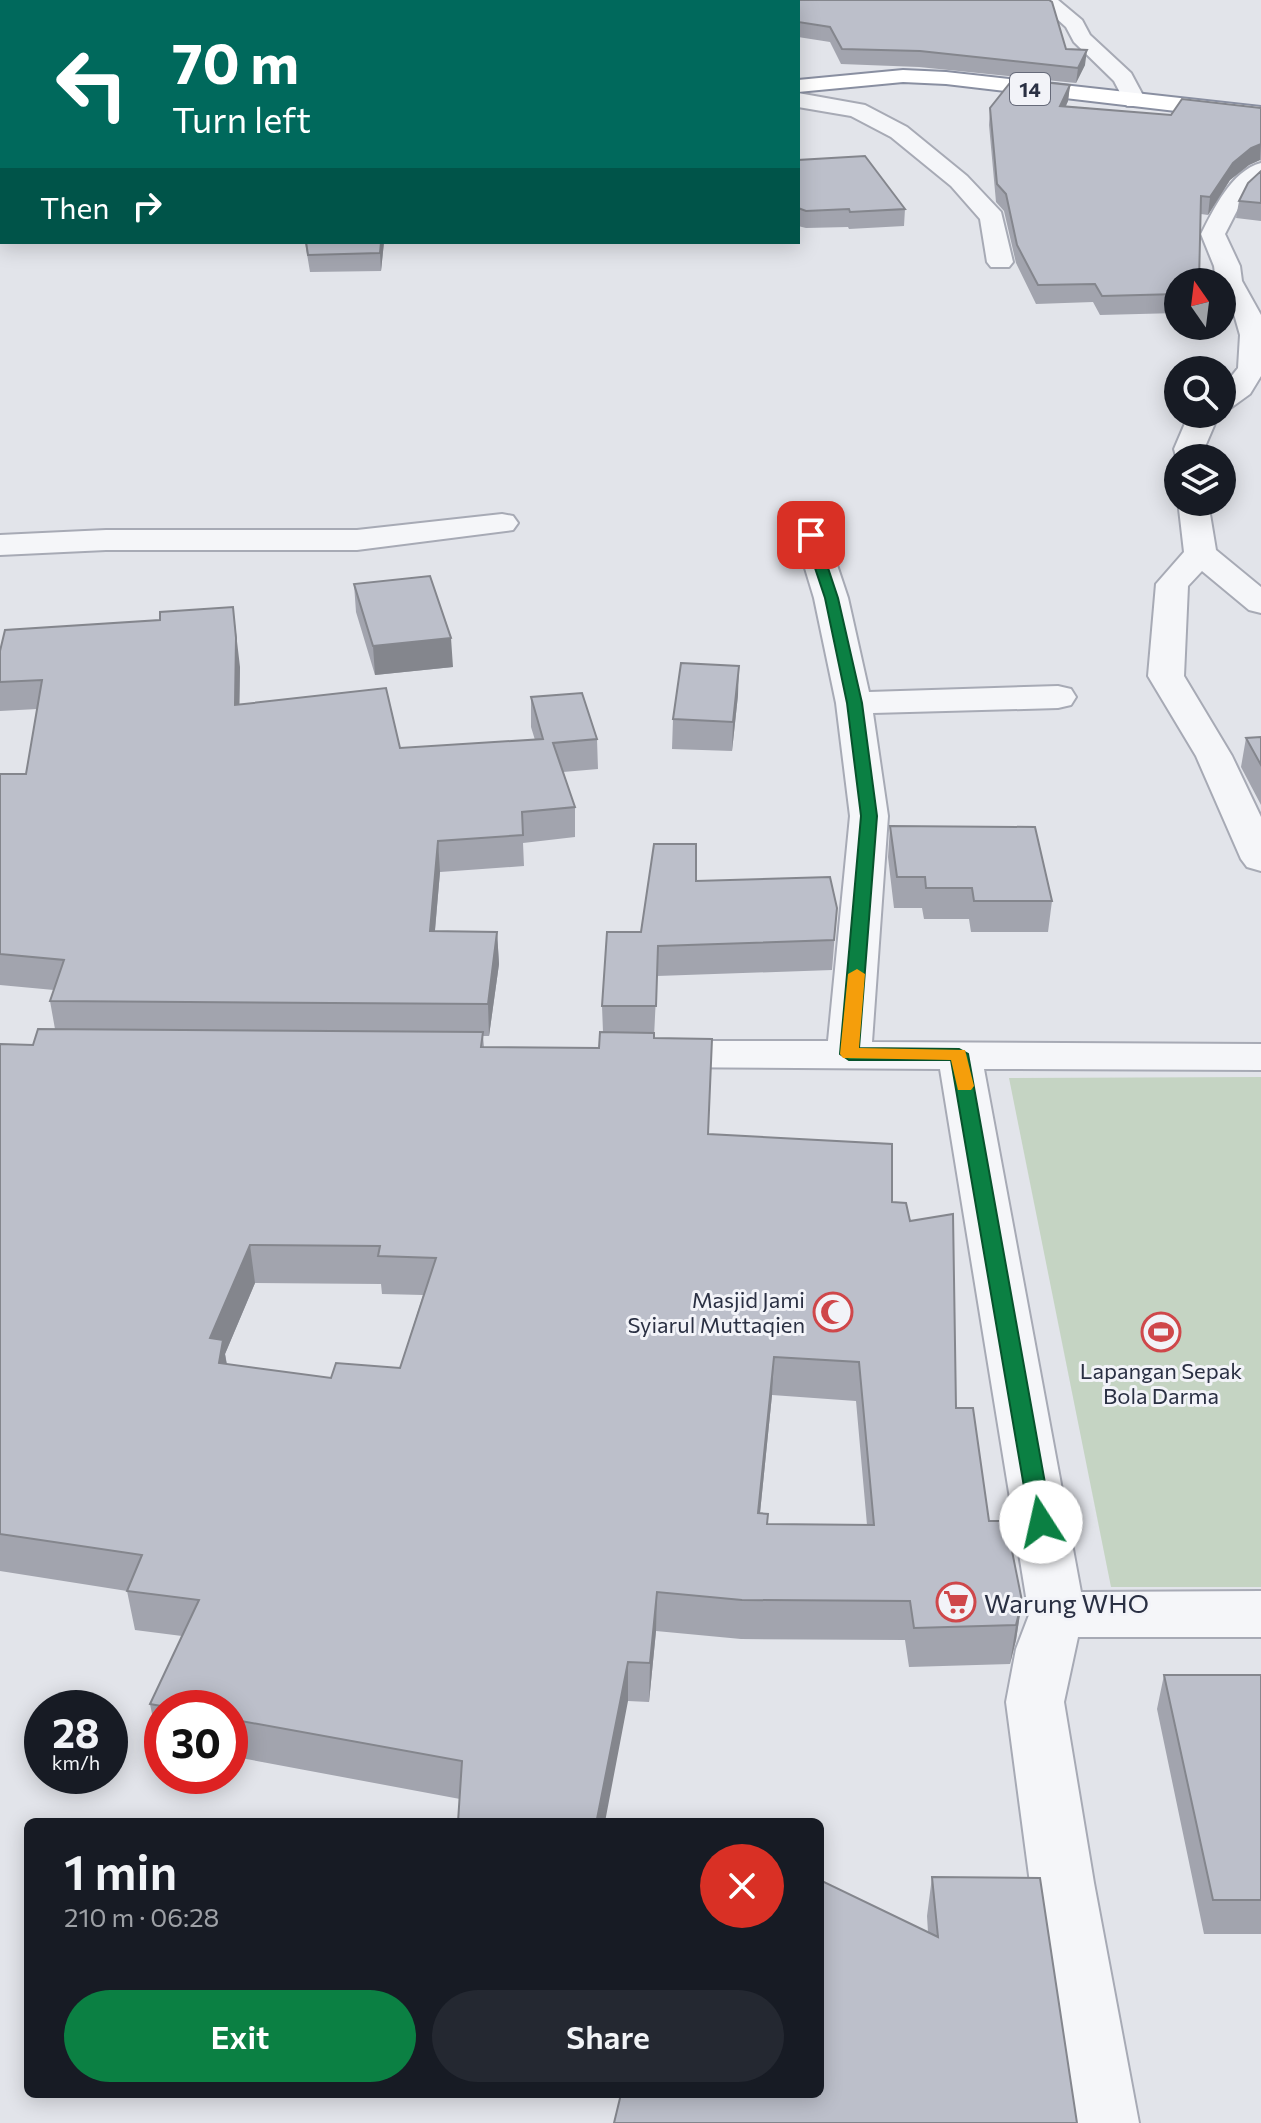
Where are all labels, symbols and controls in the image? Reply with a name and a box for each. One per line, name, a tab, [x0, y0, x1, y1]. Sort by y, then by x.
text: 70 m	[172, 27, 299, 96]
icon: left	[40, 32, 144, 136]
road number: 14	[1010, 73, 1050, 105]
text: Turn left	[172, 96, 311, 140]
icon: right	[125, 184, 169, 228]
text: Then	[40, 188, 109, 225]
north arrow	[1164, 268, 1236, 340]
map controls	[1164, 268, 1236, 516]
button: search	[1164, 356, 1236, 428]
button: layers	[1164, 444, 1236, 516]
pin	[777, 501, 845, 569]
icon: arrive	[789, 513, 833, 557]
place label: Masjid Jami Syiarul Muttaqien	[628, 1286, 805, 1338]
mosque icon: Masjid Jami Syiarul Muttaqien	[812, 1291, 854, 1333]
sports icon: Lapangan Sepak Bola Darma	[1140, 1311, 1182, 1353]
place label: Lapangan Sepak Bola Darma	[1080, 1357, 1242, 1409]
position arrow	[999, 1480, 1083, 1564]
supermarket icon: Warung WHO	[935, 1581, 977, 1623]
place label: Warung WHO	[984, 1587, 1149, 1618]
speed limit sign: 30	[144, 1690, 248, 1794]
text: 28	[52, 1707, 100, 1756]
text: km/h	[52, 1750, 100, 1774]
text: 1 min	[64, 1841, 177, 1900]
button: close	[700, 1844, 784, 1928]
text: 210 m · 06:28	[64, 1901, 219, 1932]
button: Exit	[64, 1990, 416, 2082]
button: Share	[432, 1990, 784, 2082]

